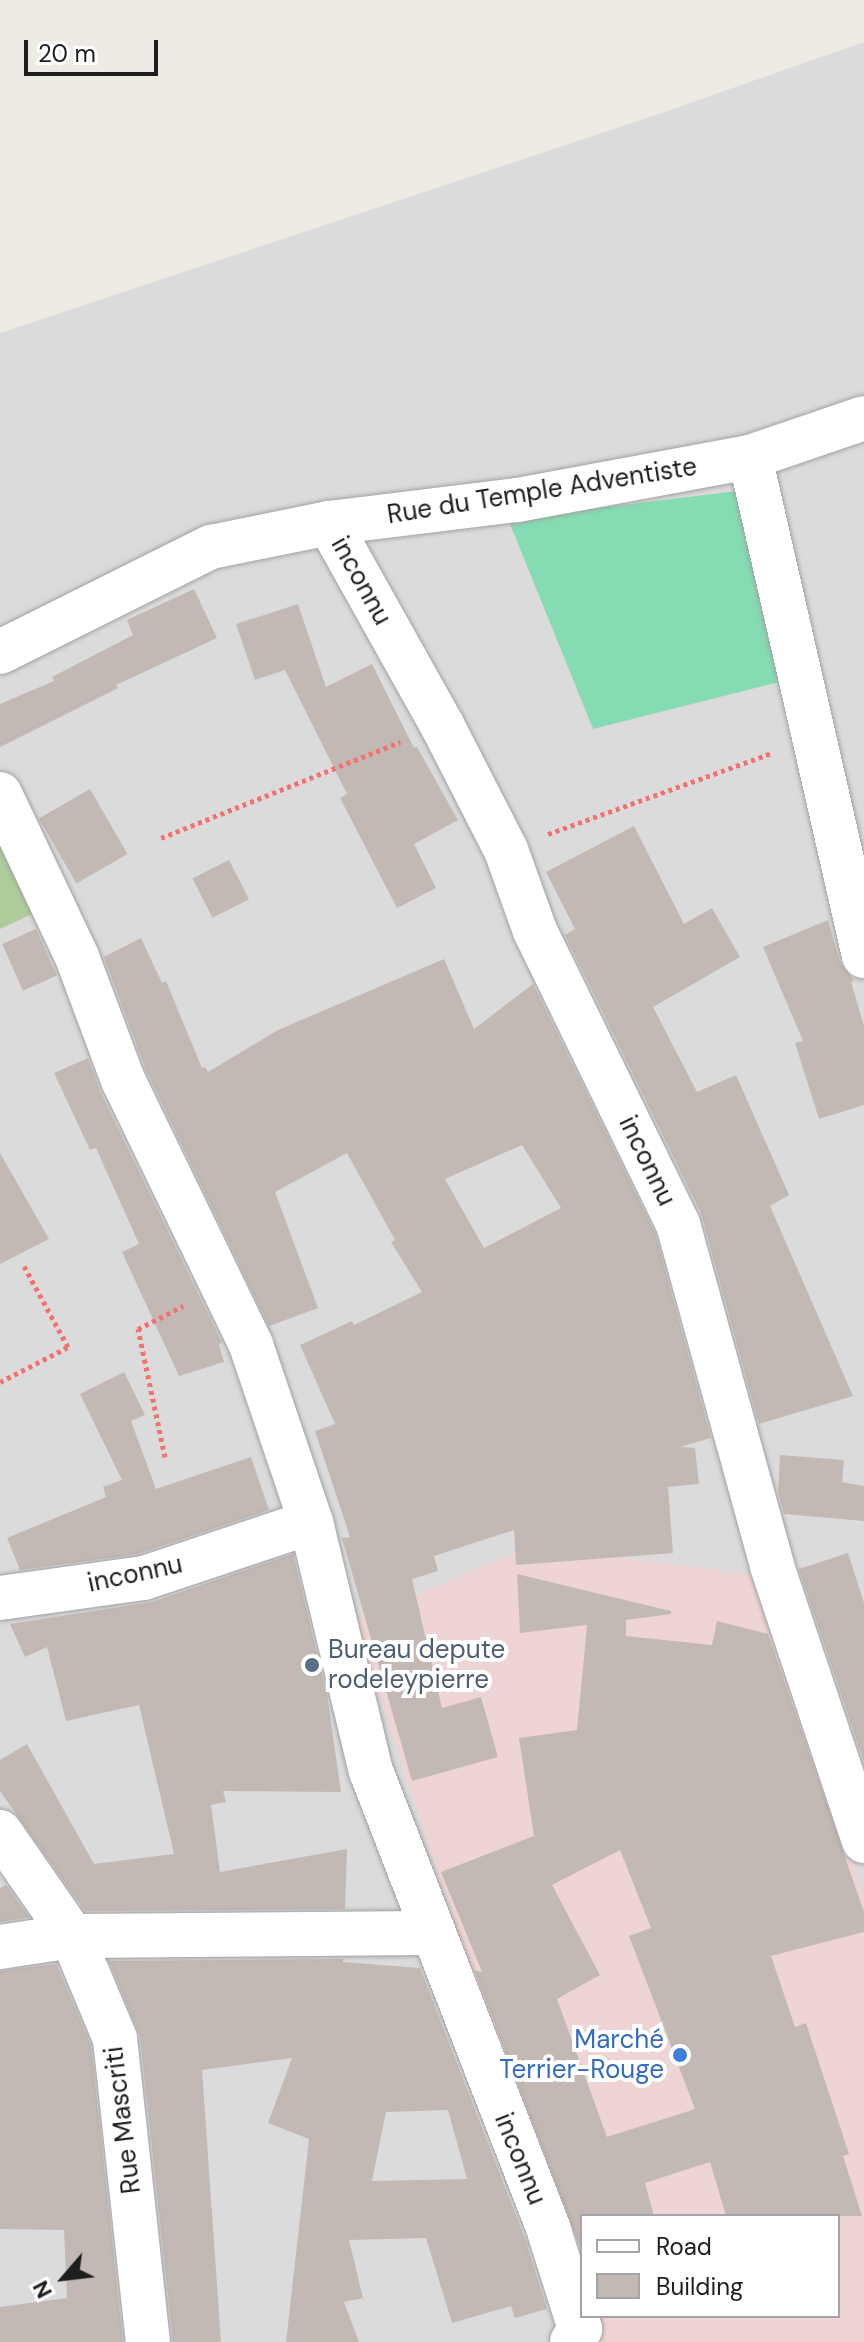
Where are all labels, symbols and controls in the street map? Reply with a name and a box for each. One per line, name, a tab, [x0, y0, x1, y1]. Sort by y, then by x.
scale bar	[28, 24, 162, 74]
text: 20 m	[38, 38, 96, 69]
street label: Rue du Temple Adventiste	[385, 451, 699, 531]
street label: inconnu	[324, 531, 398, 631]
street label: inconnu	[612, 1111, 682, 1211]
street label: inconnu	[85, 1549, 185, 1599]
place label: Bureau depute rodeleypierre	[328, 1634, 505, 1696]
marker: Bureau depute rodeleypierre	[303, 1656, 321, 1674]
place label: Marché Terrier-Rouge	[499, 2024, 664, 2086]
street label: Rue Mascriti	[98, 2045, 148, 2195]
marker: Marché Terrier-Rouge	[671, 2046, 689, 2064]
street label: inconnu	[488, 2109, 552, 2209]
legend	[580, 2214, 840, 2318]
text: Road	[656, 2231, 712, 2262]
north arrow	[24, 2238, 104, 2318]
text: Building	[656, 2271, 743, 2302]
text: N	[26, 2276, 59, 2303]

